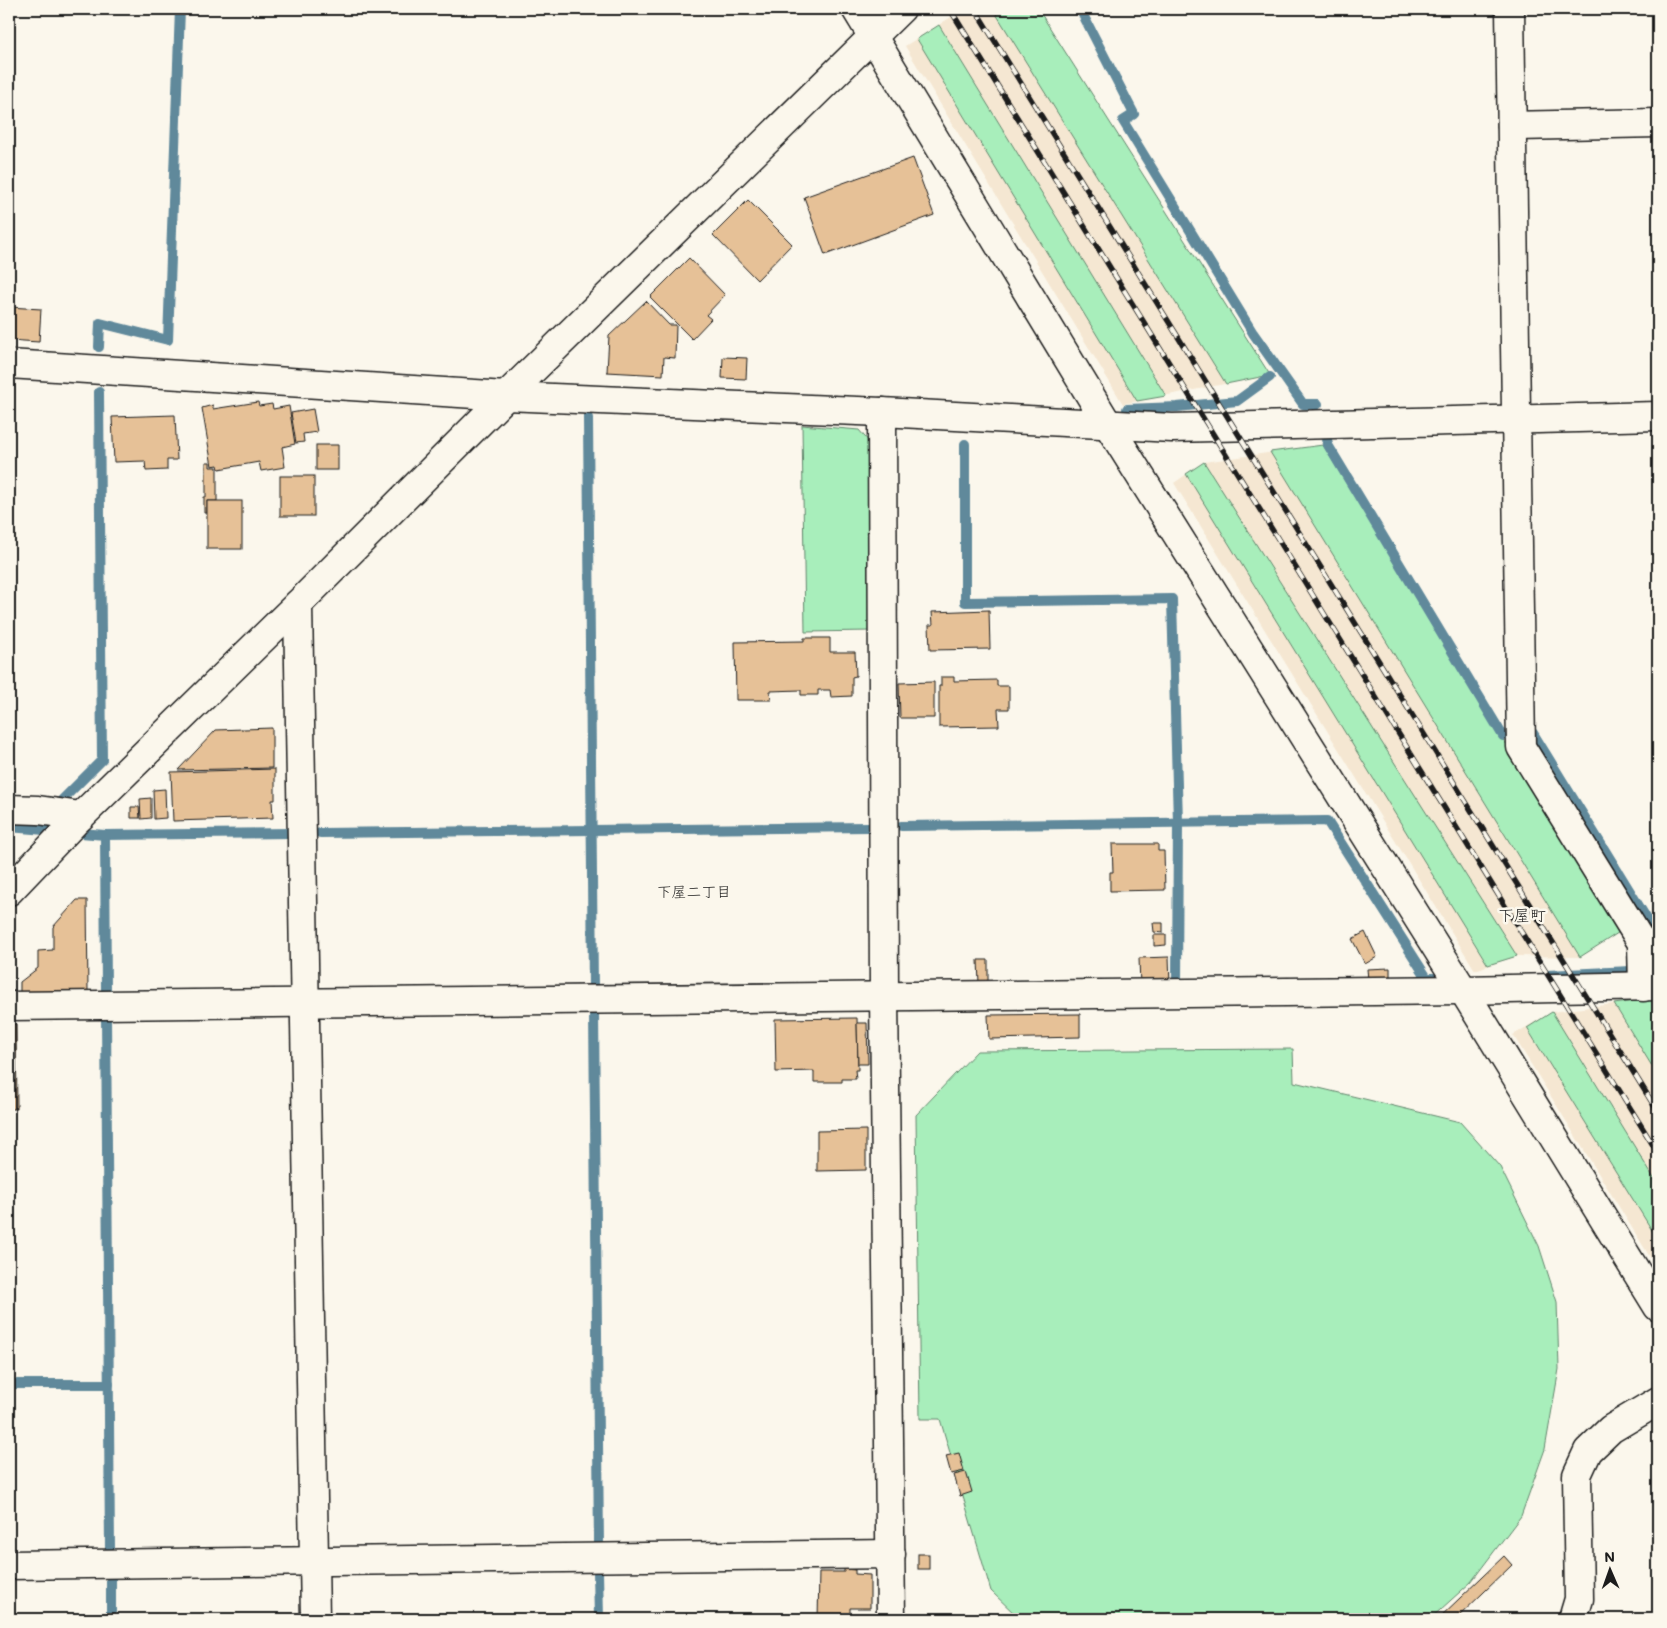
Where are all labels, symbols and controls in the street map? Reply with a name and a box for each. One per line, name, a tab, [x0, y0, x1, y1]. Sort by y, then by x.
district label: 下屋二丁目	[656, 881, 732, 901]
district label: 下屋町	[1498, 904, 1546, 925]
north arrow	[1584, 1546, 1634, 1596]
text: N	[1604, 1547, 1615, 1566]

